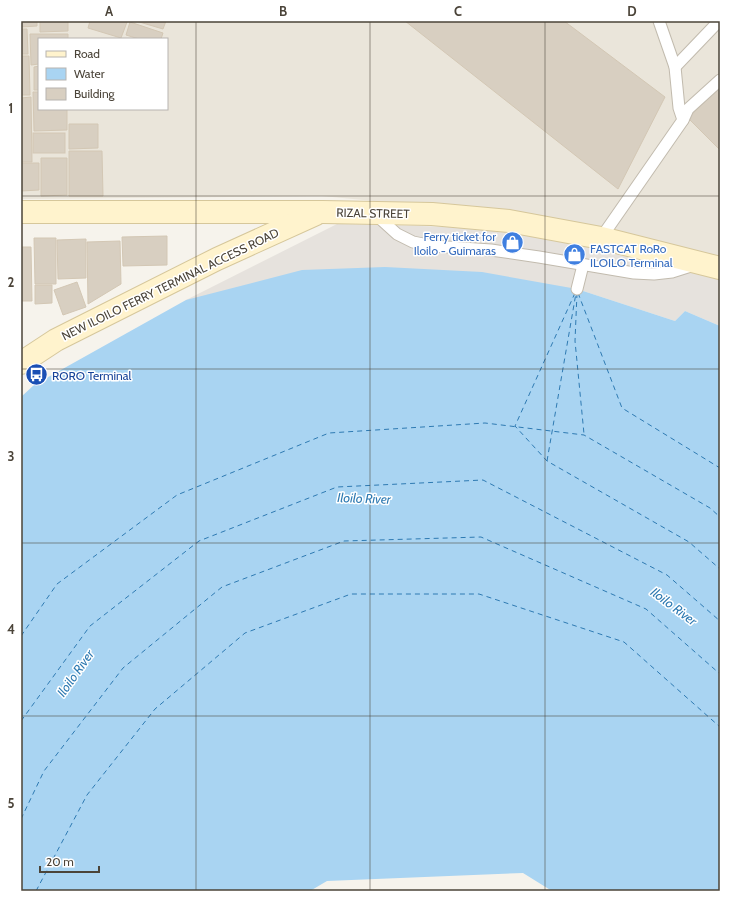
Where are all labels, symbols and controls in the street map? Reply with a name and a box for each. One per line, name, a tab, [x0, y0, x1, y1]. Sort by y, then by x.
text: A	[105, 3, 114, 19]
text: B	[279, 3, 287, 19]
text: C	[454, 3, 462, 19]
text: D	[627, 3, 637, 19]
legend	[38, 38, 168, 110]
text: Road	[74, 46, 100, 61]
text: Water	[74, 66, 105, 81]
text: Building	[74, 86, 116, 101]
text: 1	[9, 100, 13, 116]
street label: RIZAL STREET	[336, 205, 410, 221]
street label: NEW ILOILO FERRY TERMINAL ACCESS ROAD	[59, 225, 281, 343]
place label: Ferry ticket for Iloilo - Guimaras	[414, 229, 496, 258]
shop icon: Ferry ticket for Iloilo - Guimaras	[499, 230, 525, 256]
place label: FASTCAT RoRo ILOILO Terminal	[590, 241, 673, 270]
shop icon: FASTCAT RoRo ILOILO Terminal	[562, 242, 588, 268]
text: 2	[8, 274, 15, 290]
bus stop icon: RORO Terminal	[24, 362, 50, 388]
place label: RORO Terminal	[52, 368, 132, 383]
text: 3	[7, 448, 15, 464]
water label: Iloilo River	[337, 489, 392, 507]
water label: Iloilo River	[648, 584, 701, 629]
text: 4	[7, 621, 15, 637]
water label: Iloilo River	[53, 646, 97, 700]
text: 5	[8, 795, 15, 811]
scale bar	[40, 848, 99, 874]
text: 20 m	[46, 854, 74, 869]

